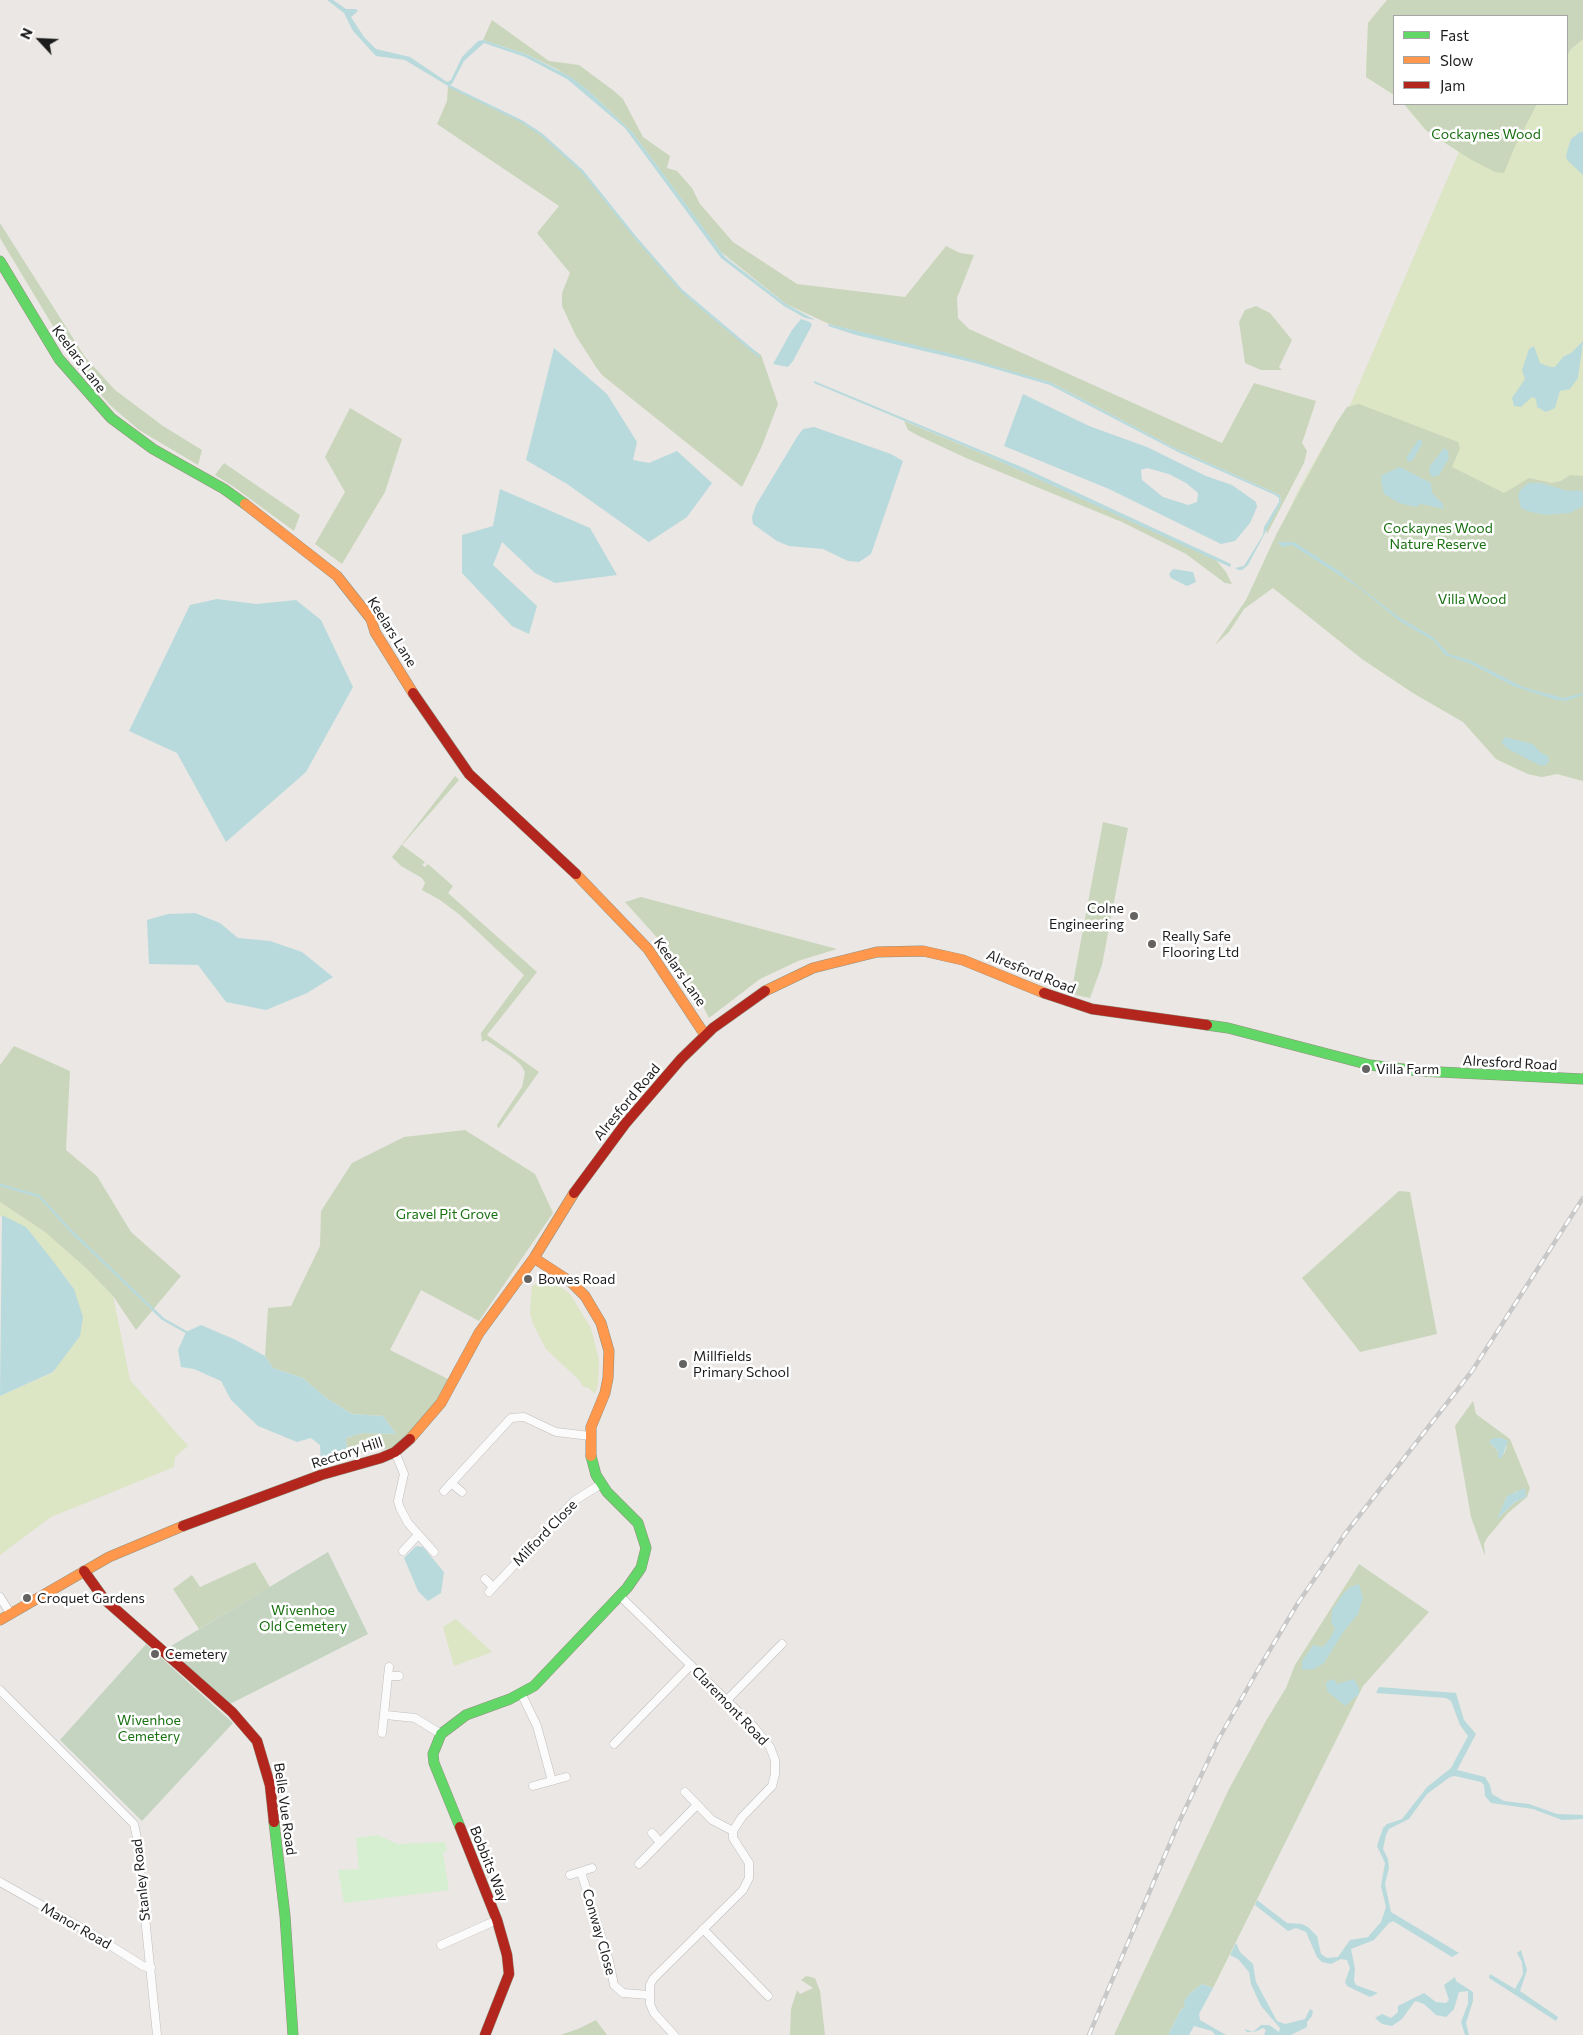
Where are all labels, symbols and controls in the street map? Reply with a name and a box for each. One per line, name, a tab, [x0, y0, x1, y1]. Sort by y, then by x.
north arrow	[15, 15, 65, 65]
legend	[1393, 15, 1568, 105]
text: N	[16, 25, 36, 42]
text: Fast	[1440, 26, 1469, 44]
text: Slow	[1440, 51, 1473, 69]
text: Jam	[1440, 76, 1465, 94]
park label: Cockaynes Wood	[1431, 126, 1541, 142]
street label: Keelars Lane	[48, 322, 110, 396]
park label: Cockaynes Wood Nature Reserve	[1383, 520, 1493, 552]
park label: Villa Wood	[1438, 591, 1506, 607]
street label: Keelars Lane	[364, 594, 420, 670]
place label: Colne Engineering	[1049, 900, 1124, 932]
marker: Colne Engineering	[1128, 910, 1140, 922]
place label: Really Safe Flooring Ltd	[1162, 928, 1239, 960]
street label: Keelars Lane	[650, 935, 710, 1009]
marker: Really Safe Flooring Ltd	[1146, 938, 1158, 950]
street label: Alresford Road	[984, 946, 1078, 998]
street label: Alresford Road	[1462, 1052, 1558, 1074]
street label: Alresford Road	[590, 1060, 664, 1144]
place label: Villa Farm	[1376, 1061, 1439, 1077]
marker: Villa Farm	[1360, 1063, 1372, 1075]
park label: Gravel Pit Grove	[396, 1206, 498, 1222]
place label: Bowes Road	[538, 1271, 615, 1287]
marker: Bowes Road	[522, 1273, 534, 1285]
place label: Millfields Primary School	[693, 1348, 789, 1380]
marker: Millfields Primary School	[677, 1358, 689, 1370]
street label: Rectory Hill	[309, 1434, 385, 1472]
street label: Milford Close	[509, 1496, 581, 1570]
place label: Croquet Gardens	[37, 1590, 145, 1606]
marker: Croquet Gardens	[21, 1592, 33, 1604]
park label: Wivenhoe Old Cemetery	[259, 1602, 347, 1634]
place label: Cemetery	[165, 1646, 227, 1662]
marker: Cemetery	[149, 1648, 161, 1660]
street label: Claremont Road	[688, 1663, 772, 1749]
park label: Wivenhoe Cemetery	[117, 1712, 181, 1744]
street label: Belle Vue Road	[270, 1762, 300, 1856]
street label: Bobbits Way	[466, 1824, 512, 1904]
street label: Stanley Road	[128, 1838, 154, 1922]
street label: Conway Close	[579, 1887, 619, 1977]
street label: Manor Road	[38, 1899, 114, 1953]

